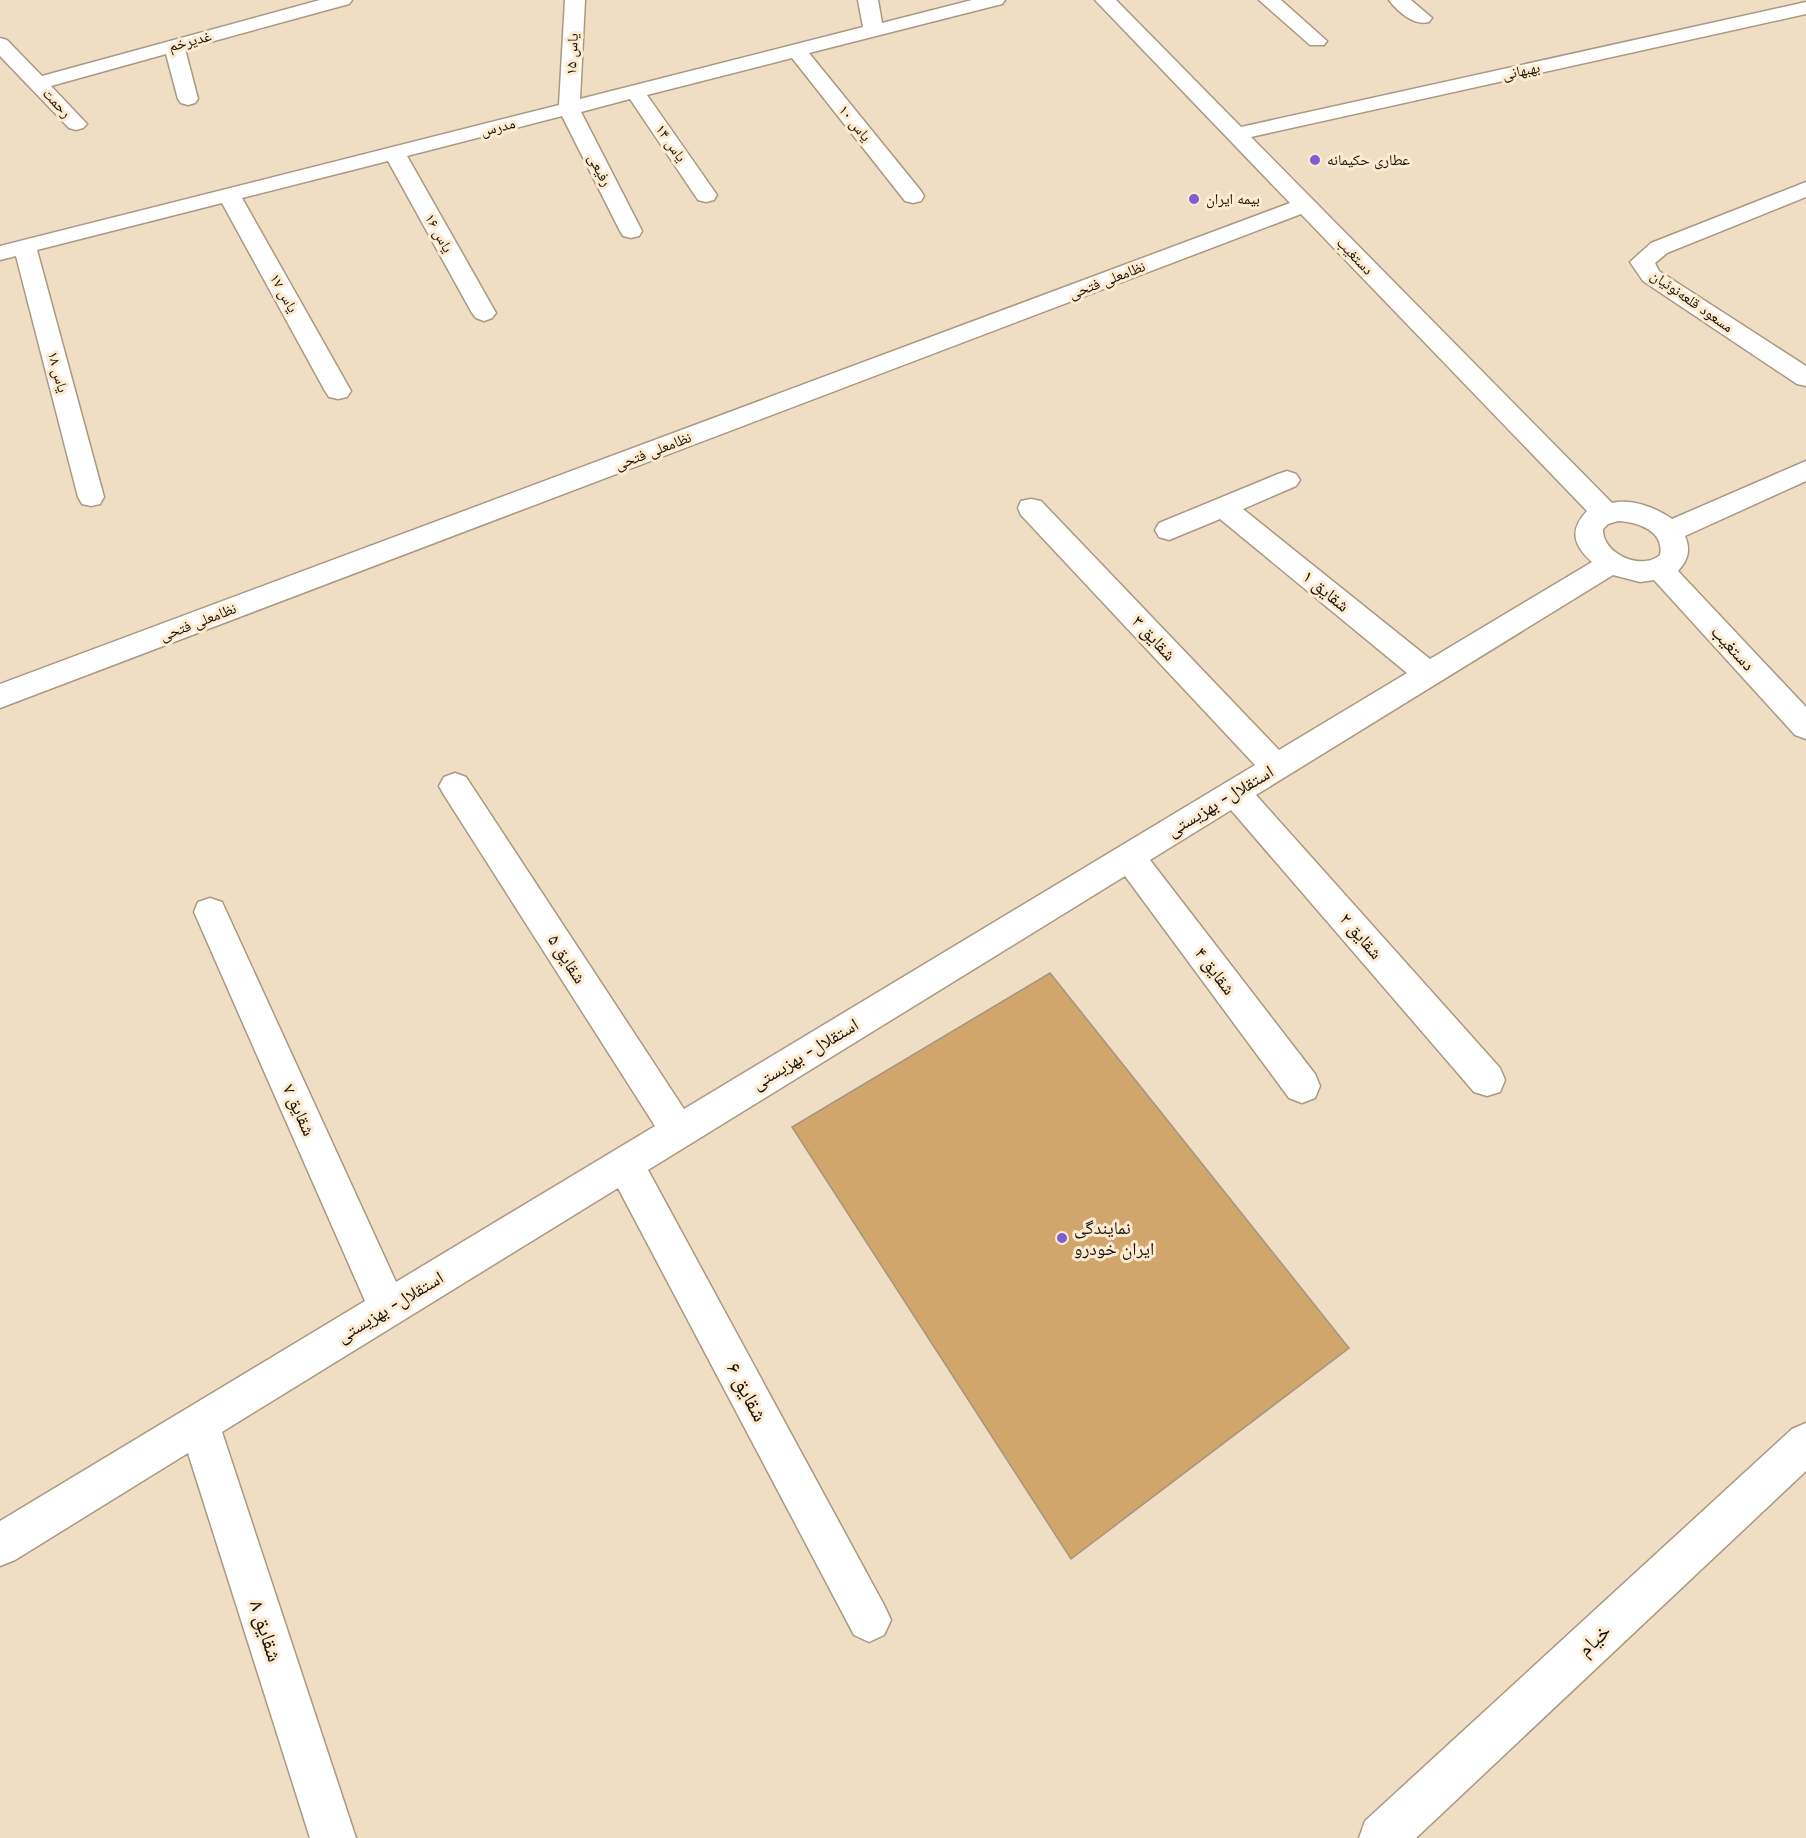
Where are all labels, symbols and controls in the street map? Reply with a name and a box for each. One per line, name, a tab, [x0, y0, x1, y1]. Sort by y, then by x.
street label: غدیرخم	[166, 26, 214, 56]
street label: یاس ۱۵	[561, 32, 583, 75]
street label: بهبهانی	[1500, 57, 1542, 85]
street label: رحمت	[39, 84, 76, 122]
street label: یاس ۱۰	[834, 100, 876, 146]
street label: مدرس	[479, 113, 518, 141]
street label: یاس ۱۴	[651, 120, 691, 166]
street label: رفیعی	[583, 150, 617, 190]
place label: عطاری حکیمانه	[1327, 150, 1410, 170]
marker: عطاری حکیمانه	[1308, 153, 1322, 167]
place label: بیمه ایران	[1206, 189, 1260, 209]
marker: بیمه ایران	[1187, 192, 1201, 206]
street label: یاس ۱۶	[420, 210, 458, 256]
street label: دستغیب	[1333, 233, 1378, 279]
street label: نظامعلی فتحی	[1066, 256, 1148, 304]
street label: مسعود قلعه‌نوئیان	[1647, 265, 1737, 337]
street label: یاس ۱۷	[265, 270, 303, 316]
street label: یاس ۱۸	[43, 349, 73, 395]
street label: نظامعلی فتحی	[612, 427, 694, 475]
street label: شقایق ۱	[1298, 565, 1354, 617]
street label: نظامعلی فتحی	[157, 598, 239, 646]
street label: شقایق ۳	[1127, 611, 1181, 665]
street label: دستغیب	[1707, 621, 1760, 675]
street label: استقلال- بهزیستی	[1163, 761, 1277, 841]
street label: شقایق ۲	[1335, 908, 1387, 964]
street label: شقایق ۵	[543, 930, 591, 988]
street label: شقایق ۴	[1190, 943, 1240, 999]
street label: استقلال- بهزیستی	[748, 1014, 862, 1094]
street label: شقایق ۷	[278, 1081, 320, 1139]
place label: نمایندگی ایران خودرو	[1074, 1217, 1154, 1260]
marker: نمایندگی ایران خودرو	[1055, 1231, 1069, 1245]
street label: استقلال- بهزیستی	[333, 1267, 447, 1347]
street label: شقایق ۶	[721, 1358, 773, 1426]
street label: شقایق ۸	[244, 1597, 288, 1665]
street label: خیام	[1572, 1618, 1617, 1663]

